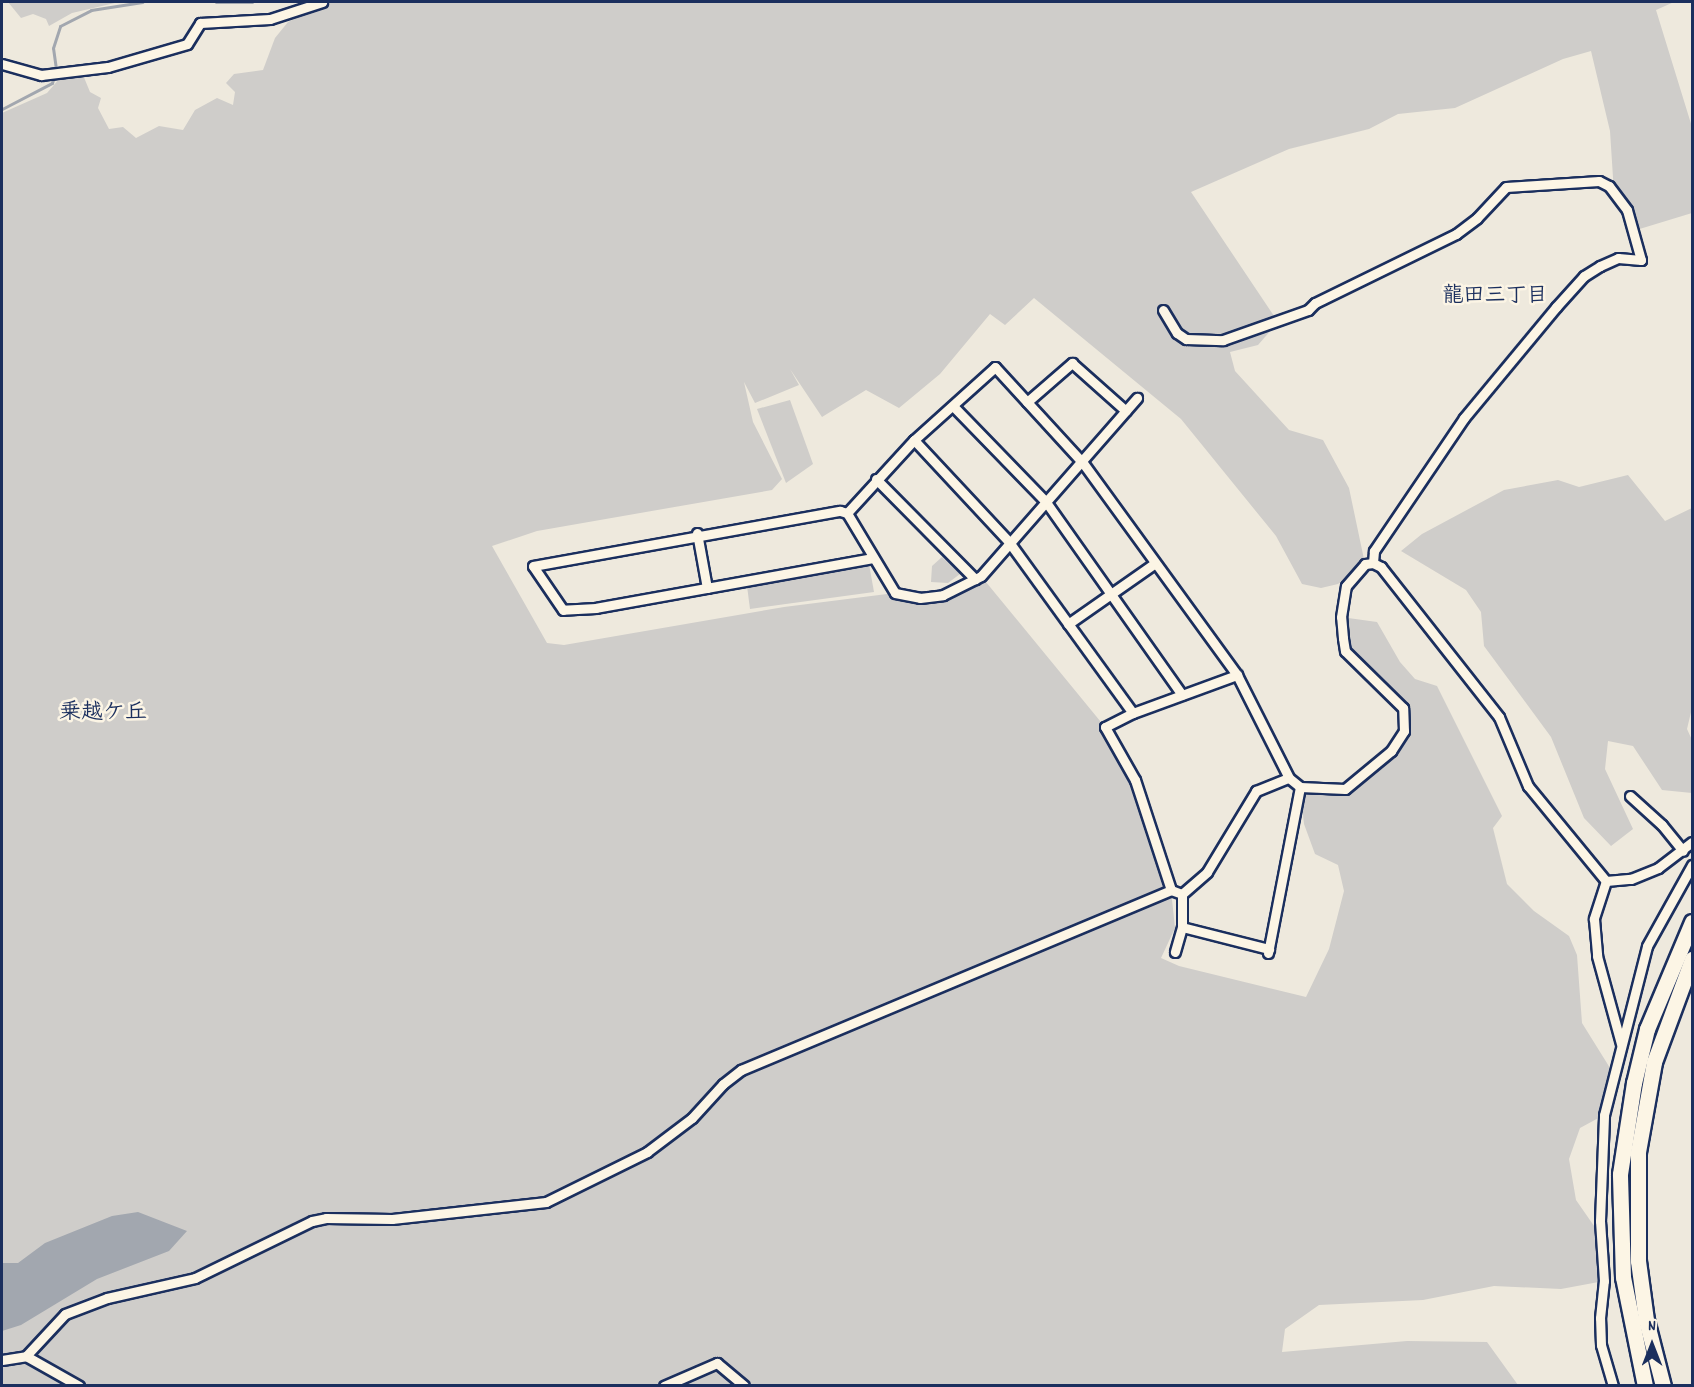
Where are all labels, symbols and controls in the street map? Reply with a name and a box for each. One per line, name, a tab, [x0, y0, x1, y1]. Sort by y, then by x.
district label: 龍田三丁目	[1443, 284, 1547, 310]
district label: 乗越ケ丘	[59, 701, 147, 727]
north arrow	[1622, 1315, 1682, 1375]
text: N	[1648, 1315, 1656, 1338]

